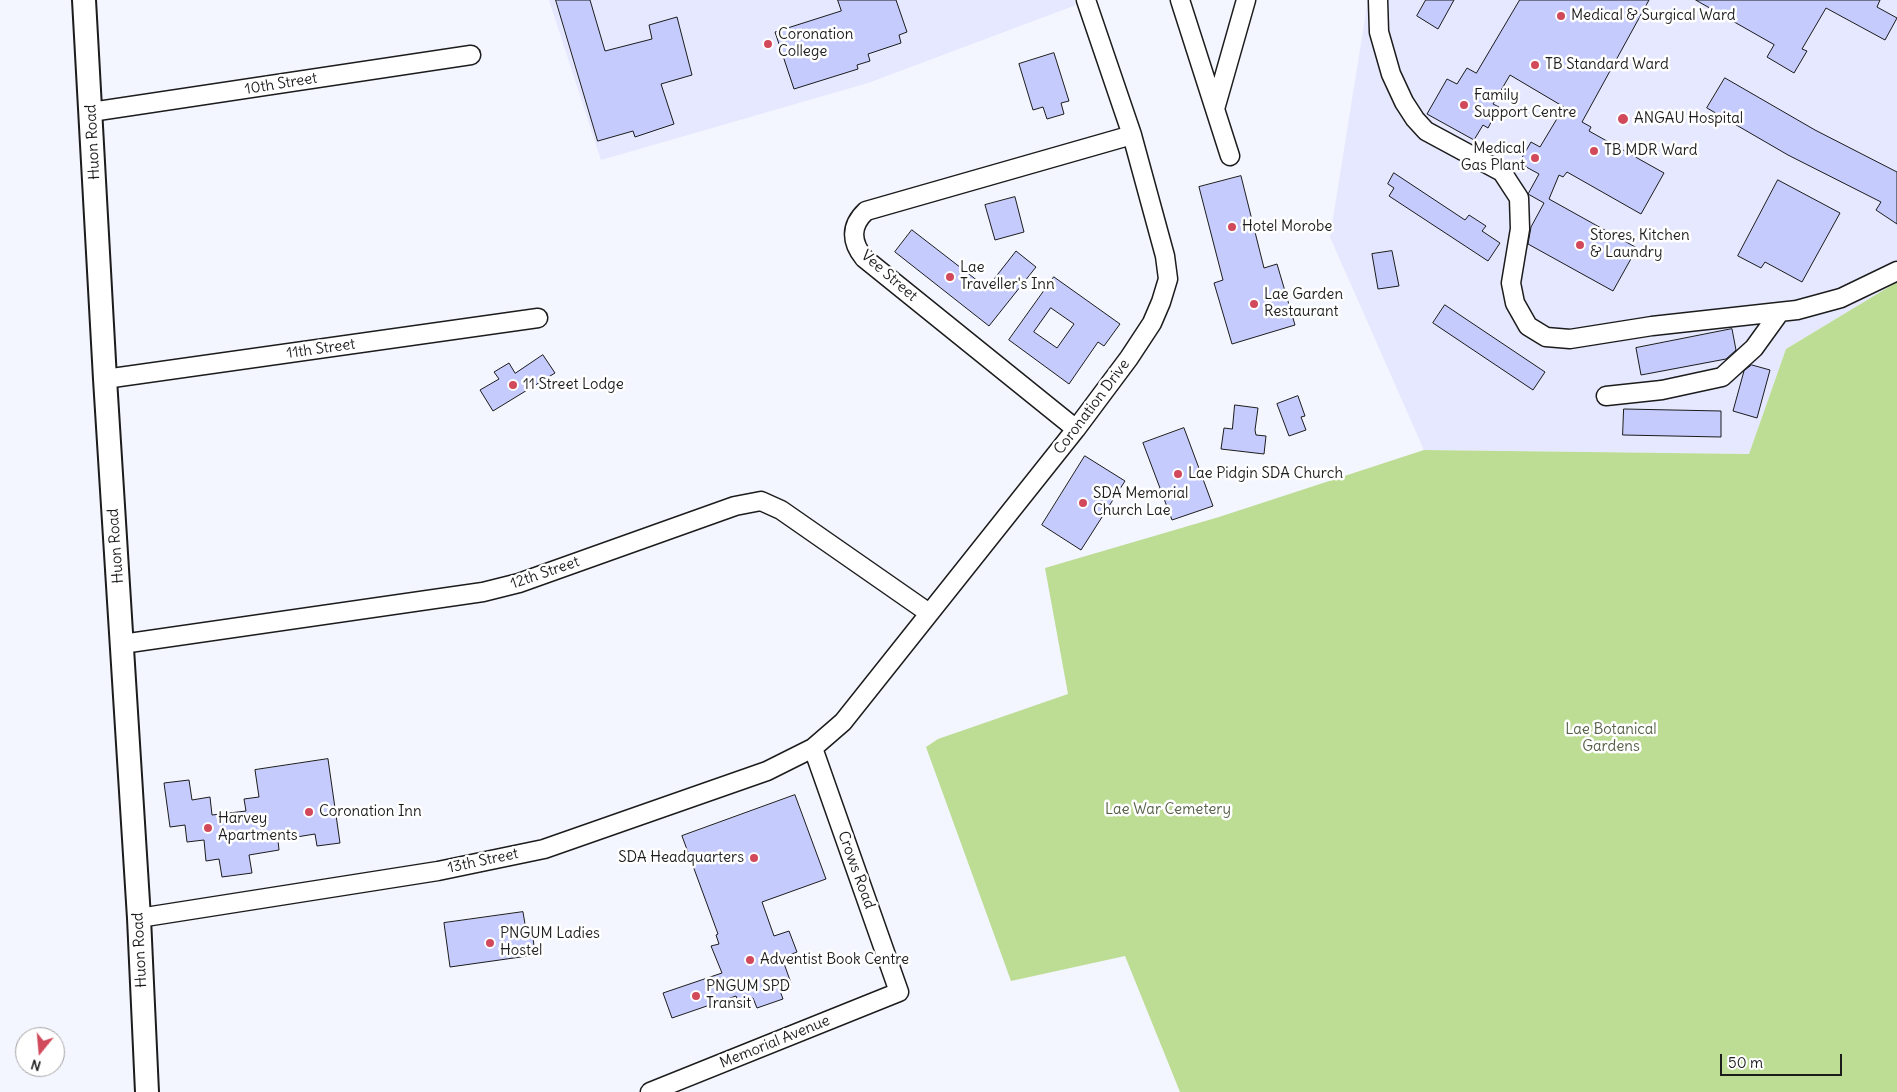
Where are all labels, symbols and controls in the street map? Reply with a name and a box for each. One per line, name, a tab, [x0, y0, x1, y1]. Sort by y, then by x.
place label: Medical & Surgical Ward	[1571, 7, 1736, 25]
marker: Medical & Surgical Ward	[1555, 10, 1567, 22]
place label: Coronation College	[778, 26, 853, 61]
marker: Coronation College	[762, 38, 774, 50]
place label: TB Standard Ward	[1545, 56, 1669, 74]
marker: TB Standard Ward	[1529, 59, 1541, 71]
street label: 10th Street	[243, 69, 319, 99]
place label: Family Support Centre	[1474, 87, 1576, 122]
marker: Family Support Centre	[1458, 99, 1470, 111]
street label: Huon Road	[82, 104, 104, 180]
place label: ANGAU Hospital	[1634, 110, 1743, 128]
marker: ANGAU Hospital	[1616, 112, 1630, 126]
place label: Medical Gas Plant	[1461, 140, 1525, 175]
place label: TB MDR Ward	[1604, 142, 1698, 160]
marker: TB MDR Ward	[1588, 145, 1600, 157]
marker: Medical Gas Plant	[1529, 152, 1541, 164]
place label: Hotel Morobe	[1242, 218, 1332, 236]
marker: Hotel Morobe	[1226, 221, 1238, 233]
place label: Stores, Kitchen & Laundry	[1590, 227, 1690, 262]
marker: Stores, Kitchen & Laundry	[1574, 239, 1586, 251]
street label: Vee Street	[857, 247, 921, 305]
place label: Lae Traveller's Inn	[960, 259, 1055, 294]
marker: Lae Traveller's Inn	[944, 271, 956, 283]
place label: Lae Garden Restaurant	[1264, 286, 1343, 321]
marker: Lae Garden Restaurant	[1248, 298, 1260, 310]
street label: 11th Street	[285, 335, 357, 363]
street label: Coronation Drive	[1050, 356, 1134, 458]
place label: 11 Street Lodge	[523, 376, 624, 394]
marker: 11 Street Lodge	[507, 379, 519, 391]
place label: Lae Pidgin SDA Church	[1188, 465, 1343, 483]
marker: Lae Pidgin SDA Church	[1172, 468, 1184, 480]
place label: SDA Memorial Church Lae	[1093, 485, 1188, 520]
marker: SDA Memorial Church Lae	[1077, 497, 1089, 509]
street label: Huon Road	[104, 508, 128, 584]
street label: 12th Street	[508, 553, 582, 593]
park label: Lae Botanical Gardens	[1565, 721, 1657, 756]
park label: Lae War Cemetery	[1105, 801, 1231, 819]
place label: Coronation Inn	[319, 803, 422, 821]
marker: Coronation Inn	[303, 806, 315, 818]
place label: Harvey Apartments	[218, 810, 298, 845]
marker: Harvey Apartments	[202, 822, 214, 834]
street label: Crows Road	[834, 829, 878, 911]
street label: 13th Street	[446, 845, 520, 877]
place label: SDA Headquarters	[618, 849, 744, 867]
marker: SDA Headquarters	[748, 852, 760, 864]
street label: Huon Road	[129, 912, 151, 988]
place label: PNGUM Ladies Hostel	[500, 925, 600, 960]
marker: PNGUM Ladies Hostel	[484, 937, 496, 949]
place label: Adventist Book Centre	[760, 951, 909, 969]
marker: Adventist Book Centre	[744, 954, 756, 966]
place label: PNGUM SPD Transit	[706, 978, 790, 1013]
marker: PNGUM SPD Transit	[690, 990, 702, 1002]
street label: Memorial Avenue	[717, 1012, 833, 1072]
north arrow	[15, 1027, 65, 1077]
scale bar	[1722, 1044, 1844, 1076]
text: 50 m	[1728, 1053, 1763, 1072]
text: N	[29, 1055, 43, 1075]

